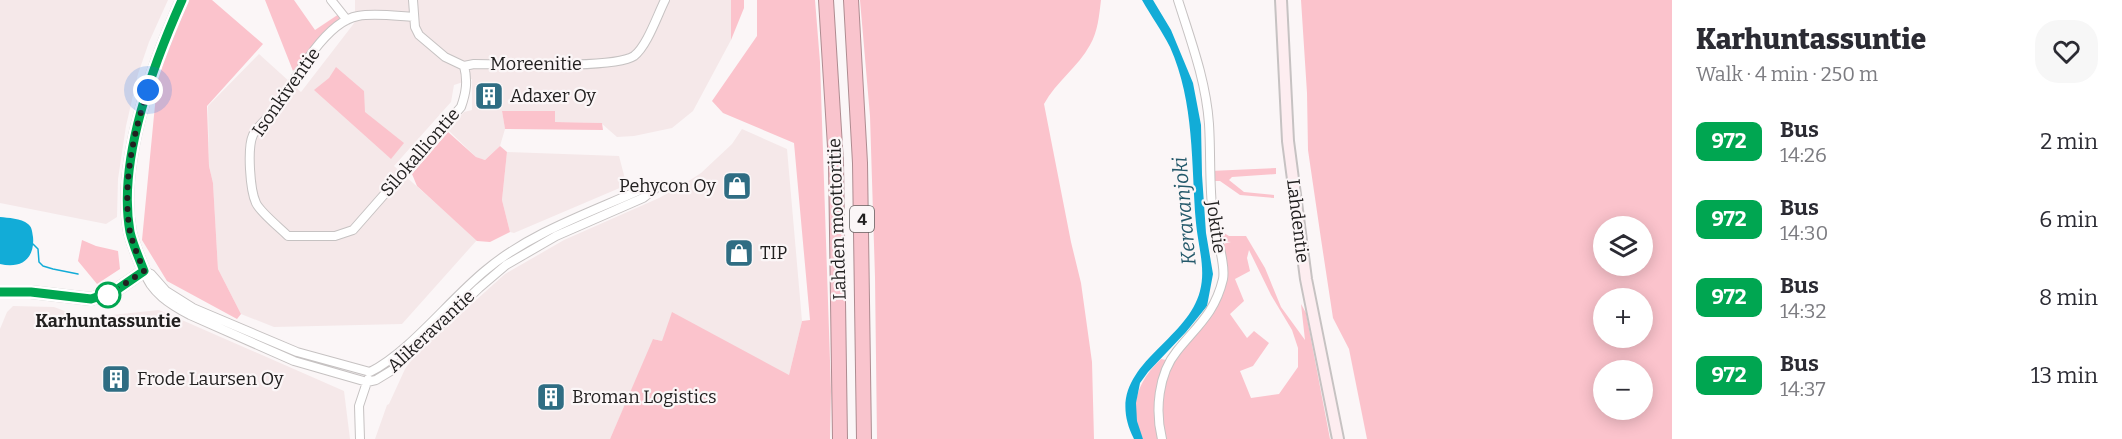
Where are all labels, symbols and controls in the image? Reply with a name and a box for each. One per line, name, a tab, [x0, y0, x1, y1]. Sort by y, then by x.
button: heart	[2035, 20, 2098, 83]
text: Karhuntassuntie	[1696, 23, 1926, 56]
street label: Isonkiventie	[247, 43, 325, 141]
street label: Moreenitie	[490, 53, 582, 75]
text: Walk · 4 min · 250 m	[1696, 62, 1878, 86]
your location	[133, 75, 163, 105]
building icon: Adaxer Oy	[473, 80, 505, 112]
place label: Adaxer Oy	[510, 85, 597, 107]
street label: Silokalliontie	[376, 103, 464, 201]
text: Bus	[1780, 116, 1819, 143]
text: 972	[1711, 128, 1747, 154]
text: 2 min	[2040, 128, 2098, 155]
street label: Lahden moottoritie	[823, 138, 851, 300]
text: 14:26	[1780, 143, 1827, 167]
water label: Keravanjoki	[1167, 156, 1202, 266]
shop icon: Pehycon Oy	[721, 170, 753, 202]
place label: Pehycon Oy	[619, 175, 716, 197]
street label: Lahdentie	[1282, 178, 1314, 264]
text: Bus	[1780, 194, 1819, 221]
street label: Jokitie	[1201, 198, 1231, 255]
road number: 4	[850, 206, 874, 232]
text: 972	[1711, 206, 1747, 232]
text: 6 min	[2039, 206, 2098, 233]
map controls	[1593, 216, 1653, 420]
button: layers	[1593, 216, 1653, 276]
text: 14:30	[1780, 221, 1828, 245]
shop icon: TIP	[723, 237, 755, 269]
place label: TIP	[760, 242, 787, 264]
text: Bus	[1780, 272, 1819, 299]
marker: Karhuntassuntie	[95, 282, 121, 308]
text: 972	[1711, 284, 1747, 310]
text: 8 min	[2039, 284, 2098, 311]
street label: Alikeravantie	[383, 285, 479, 377]
button: +	[1593, 288, 1653, 348]
text: 14:32	[1780, 299, 1826, 323]
place label: Karhuntassuntie	[35, 310, 181, 332]
text: Bus	[1780, 350, 1819, 377]
button: −	[1593, 360, 1653, 420]
text: 972	[1711, 362, 1747, 388]
text: 13 min	[2031, 362, 2098, 389]
building icon: Frode Laursen Oy	[100, 363, 132, 395]
place label: Frode Laursen Oy	[137, 368, 284, 390]
text: 14:37	[1780, 377, 1825, 401]
building icon: Broman Logistics	[535, 381, 567, 413]
place label: Broman Logistics	[572, 386, 717, 408]

